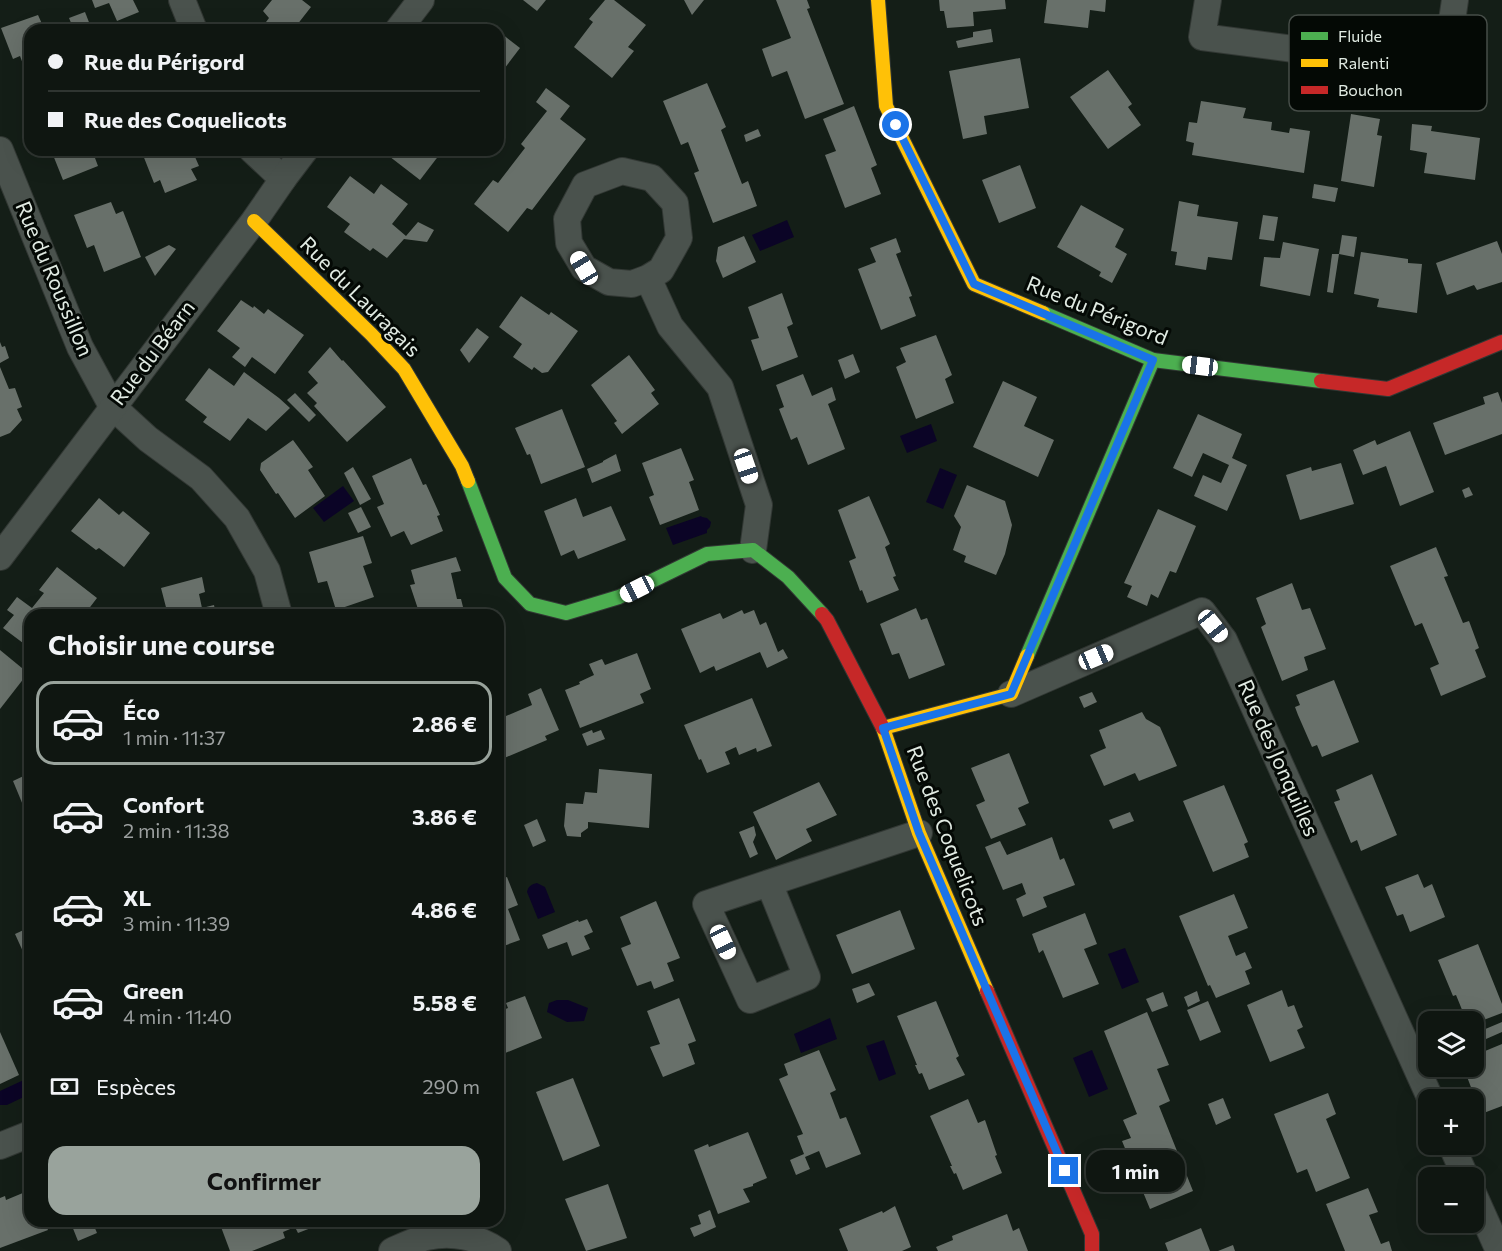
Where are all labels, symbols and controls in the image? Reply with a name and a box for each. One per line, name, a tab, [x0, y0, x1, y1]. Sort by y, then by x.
legend	[1289, 15, 1487, 111]
text: Fluide	[1338, 26, 1382, 45]
text: Rue du Périgord	[84, 48, 244, 75]
text: Ralenti	[1338, 53, 1389, 72]
text: Bouchon	[1338, 80, 1403, 99]
text: Rue des Coquelicots	[84, 106, 287, 133]
route start	[882, 111, 909, 138]
street label: Rue du Roussillon	[11, 197, 99, 360]
street label: Rue du Lauragais	[296, 231, 426, 361]
car	[567, 248, 601, 288]
street label: Rue du Périgord	[1023, 270, 1172, 349]
street label: Rue du Béarn	[104, 295, 199, 409]
car	[1181, 355, 1219, 377]
car	[732, 446, 760, 486]
car	[617, 573, 657, 605]
car	[1195, 606, 1231, 646]
text: Choisir une course	[48, 628, 275, 661]
car	[1076, 642, 1116, 672]
street label: Rue des Jonquilles	[1234, 675, 1325, 840]
icon: car	[51, 696, 105, 750]
text: Éco	[123, 698, 160, 725]
text: 2.86 €	[412, 710, 477, 737]
text: 1 min · 11:37	[123, 725, 226, 749]
street label: Rue des Coquelicots	[902, 742, 994, 929]
icon: car	[51, 789, 105, 843]
text: Confort	[123, 791, 204, 818]
text: 3.86 €	[412, 803, 477, 830]
text: 2 min · 11:38	[123, 818, 230, 842]
icon: car	[51, 882, 105, 936]
text: XL	[123, 884, 151, 911]
text: 4.86 €	[411, 896, 477, 923]
text: 3 min · 11:39	[123, 911, 230, 935]
car	[707, 922, 739, 962]
icon: car	[51, 975, 105, 1029]
text: Green	[123, 977, 184, 1004]
text: 5.58 €	[413, 989, 477, 1016]
text: 4 min · 11:40	[123, 1004, 232, 1028]
map controls	[1418, 1011, 1484, 1233]
button: layers	[1418, 1011, 1484, 1077]
icon: cash	[48, 1070, 81, 1103]
text: Espèces	[96, 1073, 176, 1100]
text: 290 m	[422, 1074, 480, 1098]
button: +	[1418, 1089, 1484, 1155]
button: Confirmer	[48, 1146, 480, 1215]
callout: 1 min	[1086, 1150, 1185, 1192]
route end	[1051, 1157, 1078, 1184]
text: 1 min	[1112, 1159, 1159, 1183]
button: −	[1418, 1167, 1484, 1233]

